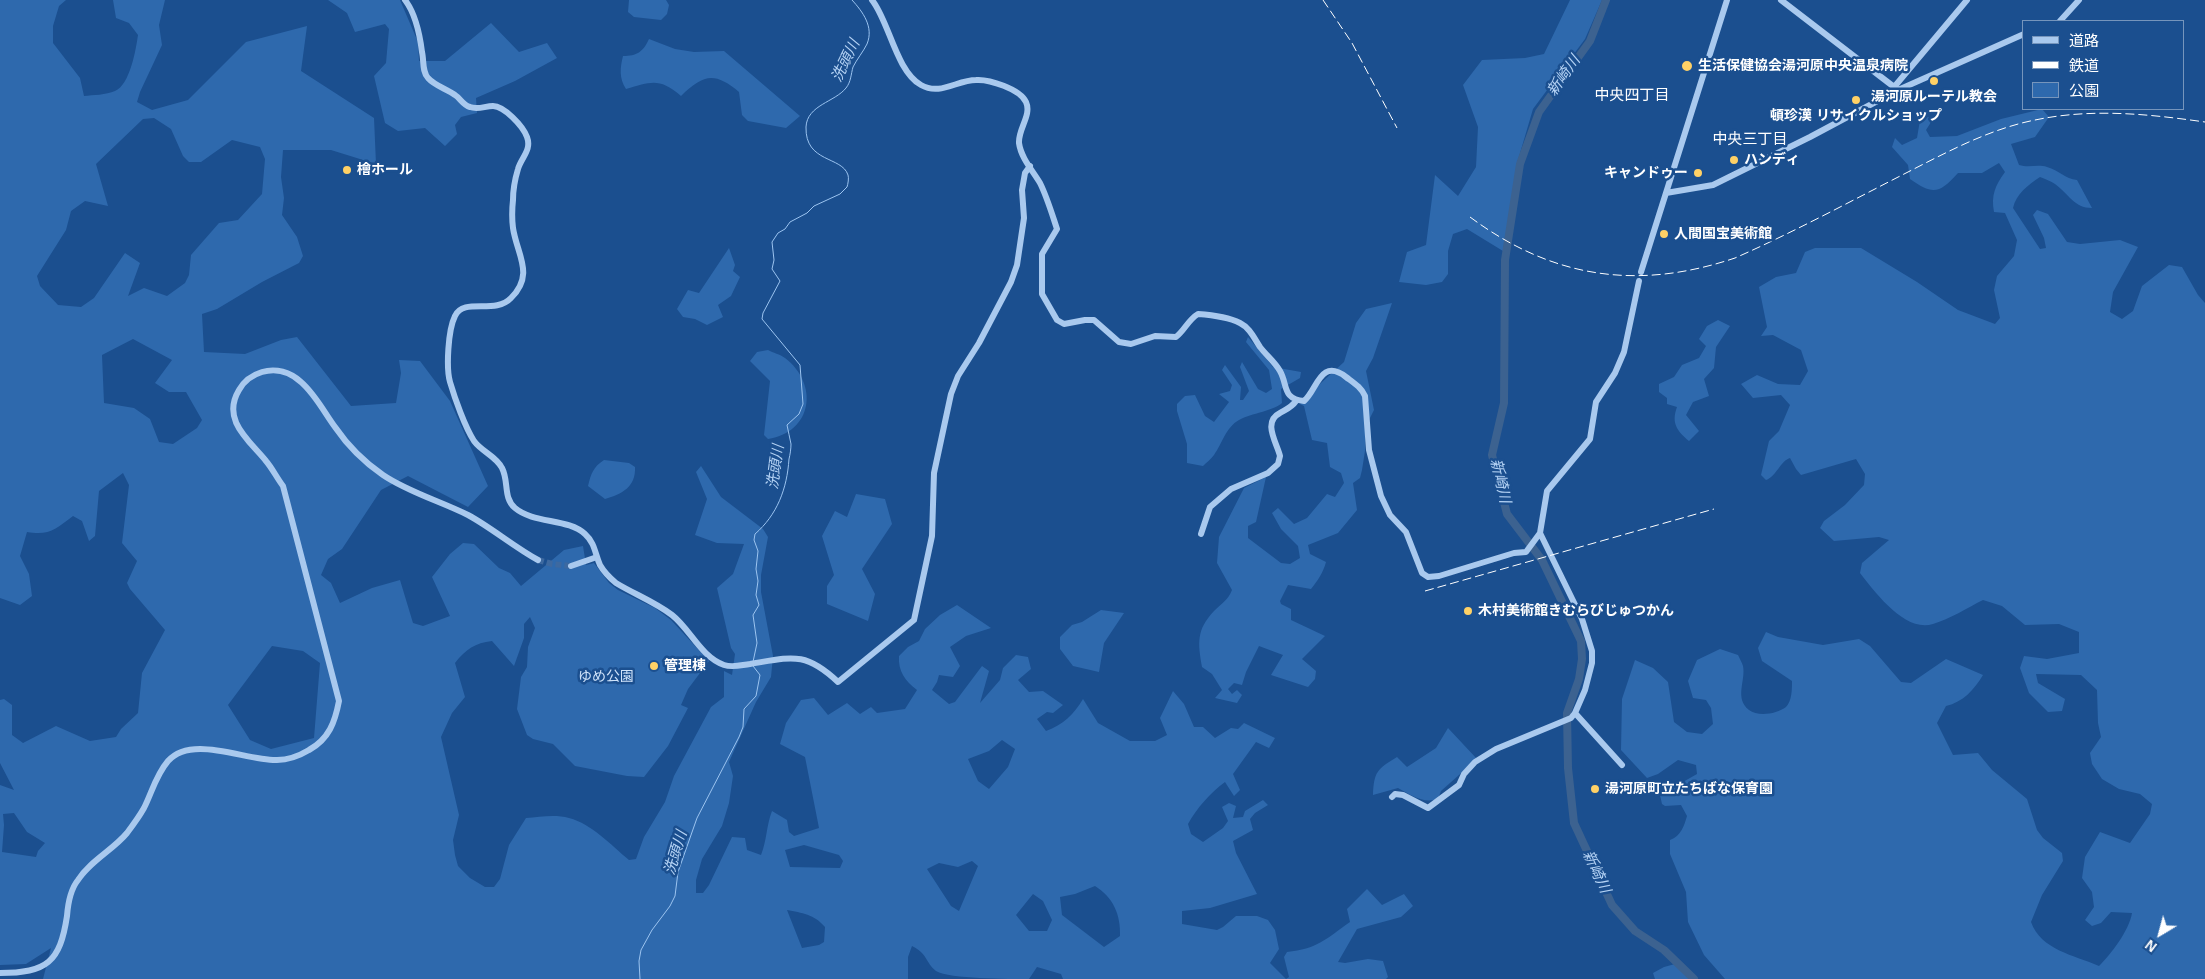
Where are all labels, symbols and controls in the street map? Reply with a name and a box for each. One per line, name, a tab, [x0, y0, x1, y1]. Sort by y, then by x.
legend	[2022, 20, 2185, 110]
text: 道路	[2069, 32, 2099, 49]
water label: 洗頭川	[828, 37, 864, 85]
water label: 新崎川	[1544, 52, 1584, 100]
text: 鉄道	[2069, 57, 2099, 74]
place label: 生活保健協会湯河原中央温泉病院	[1698, 58, 1908, 74]
marker: 生活保健協会湯河原中央温泉病院	[1680, 59, 1694, 73]
marker: 湯河原ルーテル教会	[1928, 75, 1940, 87]
text: 公園	[2069, 82, 2099, 99]
district label: 中央四丁目	[1595, 87, 1669, 105]
place label: 湯河原ルーテル教会	[1871, 89, 1997, 105]
marker: 頓珍漢 リサイクルショップ	[1850, 94, 1862, 106]
place label: 頓珍漢 リサイクルショップ	[1770, 108, 1942, 124]
district label: 中央三丁目	[1713, 131, 1787, 149]
place label: ハンディ	[1744, 152, 1800, 168]
marker: ハンディ	[1728, 154, 1740, 166]
place label: 檜ホール	[357, 162, 413, 178]
marker: 檜ホール	[341, 164, 353, 176]
place label: キャンドゥー	[1604, 165, 1688, 181]
marker: キャンドゥー	[1692, 167, 1704, 179]
place label: 人間国宝美術館	[1674, 226, 1772, 242]
marker: 人間国宝美術館	[1658, 228, 1670, 240]
water label: 洗頭川	[764, 443, 788, 491]
water label: 新崎川	[1486, 457, 1514, 505]
place label: 木村美術館きむらびじゅつかん	[1478, 603, 1674, 619]
marker: 木村美術館きむらびじゅつかん	[1462, 605, 1474, 617]
place label: 管理棟	[664, 658, 706, 674]
marker: 管理棟	[648, 660, 660, 672]
park label: ゆめ公園	[578, 669, 634, 685]
place label: 湯河原町立たちばな保育園	[1605, 781, 1773, 797]
marker: 湯河原町立たちばな保育園	[1589, 783, 1601, 795]
water label: 洗頭川	[661, 829, 691, 877]
water label: 新崎川	[1578, 848, 1614, 896]
north arrow	[2135, 909, 2185, 959]
text: N	[2142, 937, 2160, 955]

